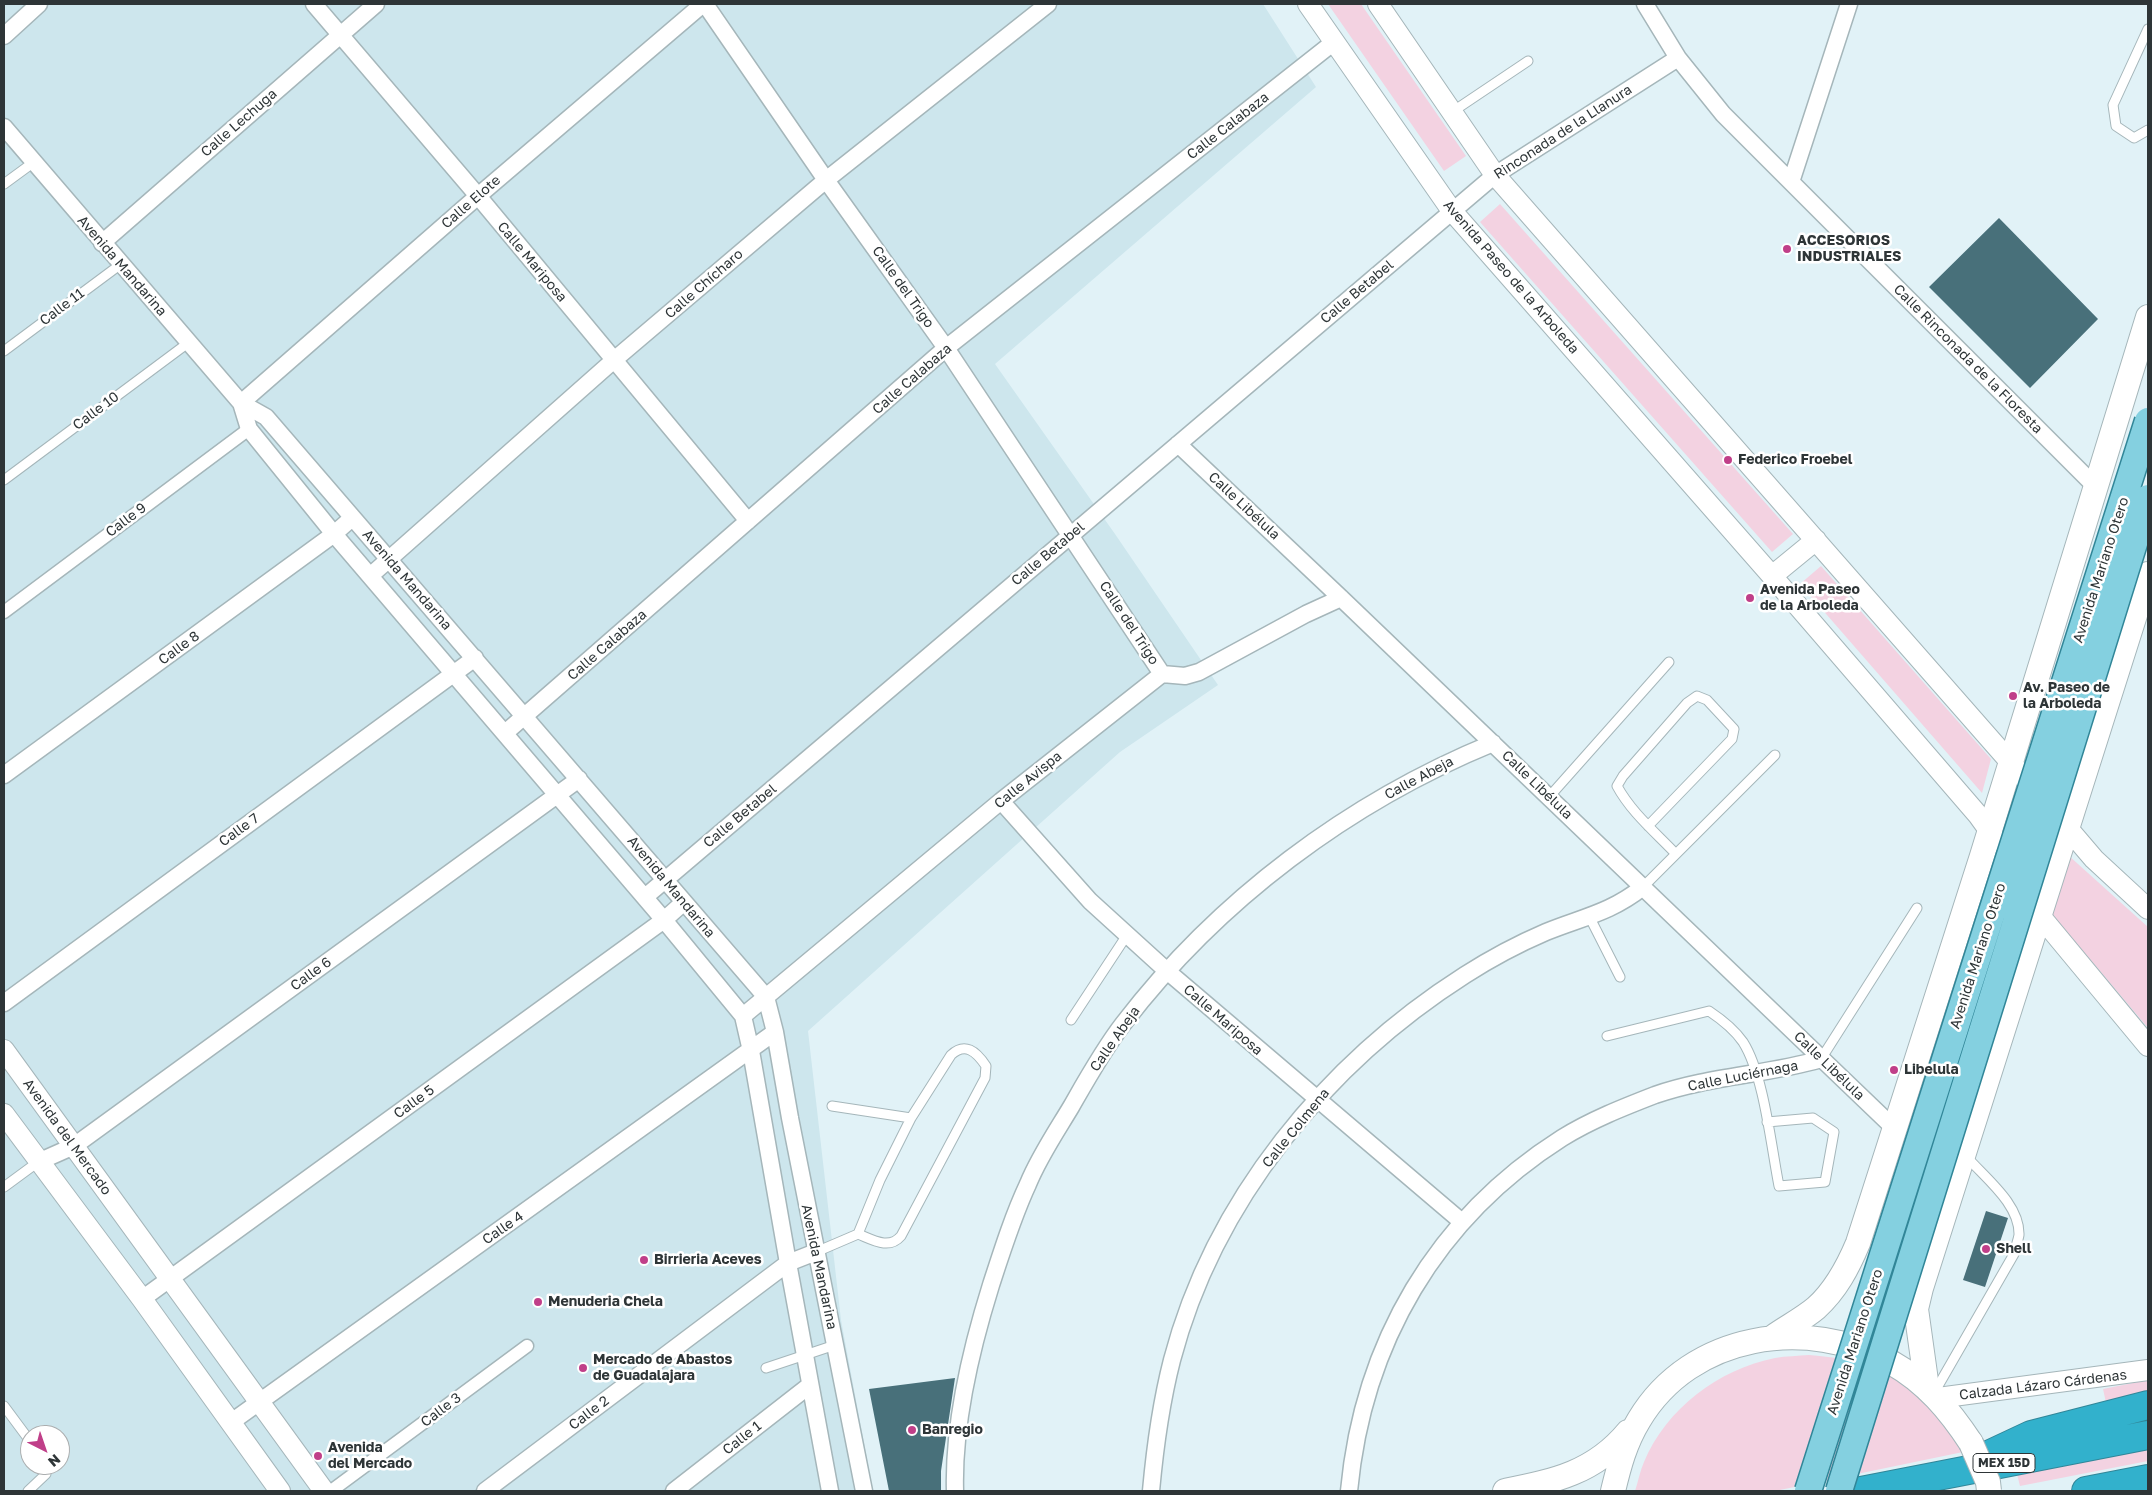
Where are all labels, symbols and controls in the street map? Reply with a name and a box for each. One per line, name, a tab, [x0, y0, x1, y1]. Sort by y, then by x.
street label: Rinconada de la Llanura	[1491, 81, 1635, 183]
street label: Calle Lechuga	[198, 85, 280, 161]
street label: Calle Calabaza	[1184, 89, 1272, 163]
street label: Calle Elote	[438, 172, 504, 232]
street label: Avenida Paseo de la Arboleda	[1440, 197, 1582, 357]
street label: Avenida Mandarina	[74, 212, 170, 320]
street label: Calle Mariposa	[494, 219, 570, 305]
place label: ACCESORIOS INDUSTRIALES	[1797, 233, 1901, 266]
street label: Calle del Trigo	[869, 243, 937, 331]
marker: ACCESORIOS INDUSTRIALES	[1781, 243, 1793, 255]
street label: Calle Chícharo	[662, 246, 746, 322]
street label: Calle Betabel	[1317, 257, 1397, 327]
street label: Calle Rinconada de la Floresta	[1890, 281, 2046, 437]
street label: Calle 11	[36, 285, 88, 329]
street label: Calle Calabaza	[869, 340, 955, 418]
street label: Calle 10	[70, 388, 122, 434]
place label: Federico Froebel	[1738, 452, 1852, 468]
marker: Federico Froebel	[1722, 454, 1734, 466]
street label: Calle Libélula	[1205, 469, 1283, 543]
street label: Avenida Mariano Otero	[2070, 495, 2132, 645]
street label: Calle 9	[102, 499, 150, 541]
street label: Calle Betabel	[1008, 519, 1088, 589]
street label: Avenida Mandarina	[359, 526, 455, 634]
street label: Calle del Trigo	[1096, 578, 1162, 668]
place label: Avenida Paseo de la Arboleda	[1760, 582, 1860, 614]
marker: Avenida Paseo de la Arboleda	[1744, 592, 1756, 604]
street label: Calle Calabaza	[564, 606, 650, 684]
street label: Calle 8	[155, 628, 203, 668]
place label: Av. Paseo de la Arboleda	[2023, 680, 2110, 712]
marker: Av. Paseo de la Arboleda	[2007, 690, 2019, 702]
street label: Calle Libélula	[1498, 747, 1576, 823]
street label: Calle Avispa	[991, 748, 1065, 812]
street label: Calle Abeja	[1382, 753, 1456, 803]
street label: Calle Betabel	[700, 781, 780, 851]
street label: Calle 7	[216, 810, 262, 850]
street label: Avenida Mandarina	[624, 833, 718, 941]
street label: Avenida Mariano Otero	[1947, 881, 2009, 1031]
street label: Calle 6	[287, 954, 335, 994]
street label: Calle Mariposa	[1180, 981, 1266, 1059]
street label: Calle Abeja	[1086, 1003, 1144, 1075]
street label: Calle Libélula	[1790, 1028, 1868, 1104]
street label: Calle Luciérnaga	[1686, 1057, 1800, 1095]
place label: Libelula	[1904, 1062, 1959, 1078]
marker: Libelula	[1888, 1064, 1900, 1076]
street label: Avenida del Mercado	[19, 1076, 115, 1198]
street label: Calle 5	[390, 1082, 438, 1122]
street label: Calle Colmena	[1259, 1085, 1333, 1171]
street label: Avenida Mandarina	[798, 1203, 840, 1331]
street label: Calle 4	[479, 1208, 527, 1248]
place label: Shell	[1996, 1241, 2031, 1257]
marker: Shell	[1980, 1243, 1992, 1255]
place label: Birrieria Aceves	[654, 1252, 762, 1268]
marker: Birrieria Aceves	[638, 1254, 650, 1266]
street label: Avenida Mariano Otero	[1824, 1267, 1886, 1417]
place label: Menuderia Chela	[548, 1294, 663, 1310]
marker: Menuderia Chela	[532, 1296, 544, 1308]
place label: Mercado de Abastos de Guadalajara	[593, 1352, 732, 1384]
marker: Mercado de Abastos de Guadalajara	[577, 1362, 589, 1374]
street label: Calzada Lázaro Cárdenas	[1958, 1366, 2128, 1404]
street label: Calle 3	[418, 1389, 464, 1431]
street label: Calle 2	[566, 1392, 612, 1434]
street label: Calle 1	[719, 1418, 765, 1458]
place label: Banregio	[922, 1422, 983, 1438]
marker: Banregio	[906, 1424, 918, 1436]
north arrow	[20, 1425, 70, 1475]
place label: Avenida del Mercado	[328, 1440, 412, 1472]
marker: Avenida del Mercado	[312, 1450, 324, 1462]
text: N	[45, 1451, 64, 1471]
road number: MEX 15D	[1973, 1454, 2035, 1472]

